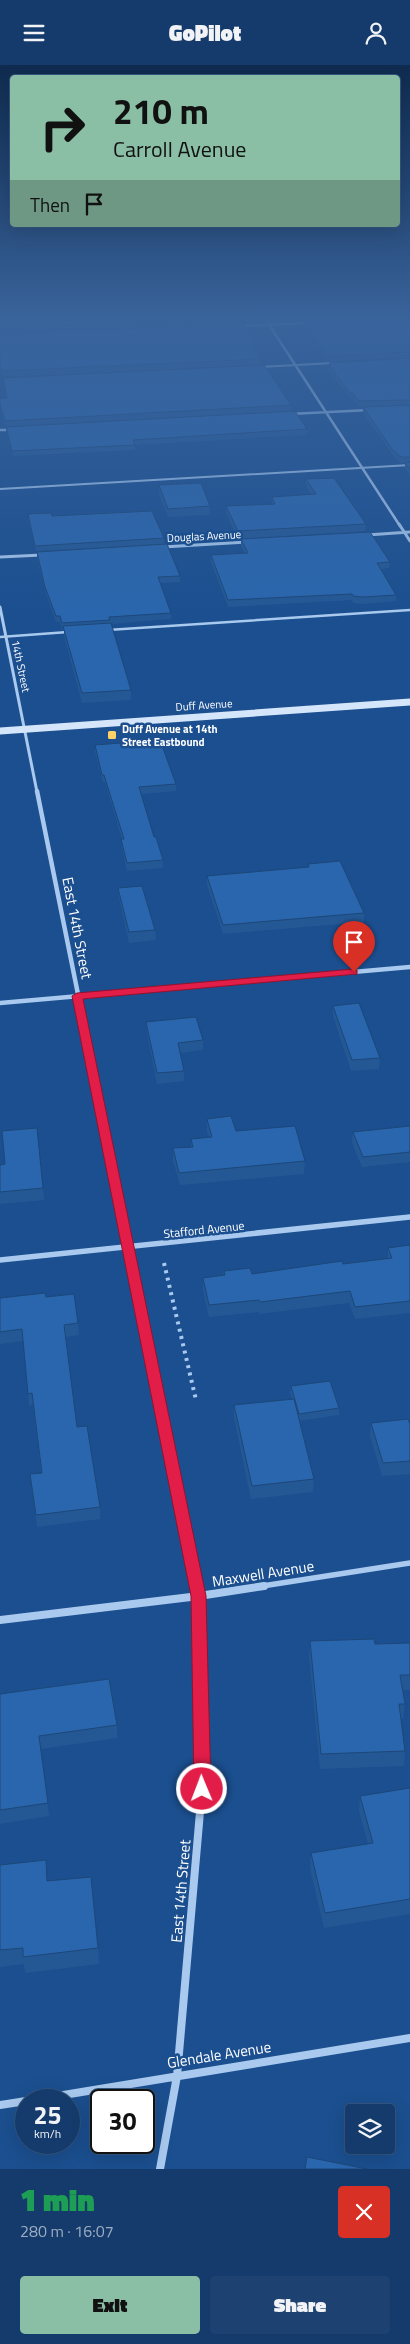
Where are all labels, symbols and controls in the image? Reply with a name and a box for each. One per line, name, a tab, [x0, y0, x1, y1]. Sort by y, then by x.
text: GoPilot	[169, 16, 241, 50]
icon: menu	[20, 19, 48, 47]
icon: person	[362, 19, 390, 47]
text: 210 m	[113, 84, 209, 138]
icon: right	[30, 95, 95, 160]
text: Carroll Avenue	[113, 132, 246, 166]
text: Then	[30, 190, 70, 219]
icon: arrive	[80, 190, 108, 218]
street label: Douglas Avenue	[166, 526, 242, 546]
street label: 14th Street	[8, 638, 34, 694]
street label: Duff Avenue	[175, 695, 233, 715]
place label: Duff Avenue at 14th Street Eastbound	[122, 721, 218, 750]
marker: Duff Avenue at 14th Street Eastbound	[106, 729, 118, 741]
street label: East 14th Street	[56, 875, 99, 982]
pin	[333, 921, 375, 972]
icon: arrive	[340, 928, 368, 956]
street label: Stafford Avenue	[163, 1216, 245, 1243]
street label: Maxwell Avenue	[210, 1554, 316, 1593]
position arrow	[175, 1762, 227, 1814]
street label: East 14th Street	[165, 1838, 197, 1943]
street label: Glendale Avenue	[165, 2035, 273, 2074]
speed limit sign: 30	[90, 2089, 155, 2154]
text: 25	[33, 2096, 62, 2134]
map controls	[345, 2104, 395, 2154]
button: layers	[345, 2104, 395, 2154]
text: km/h	[34, 2124, 61, 2143]
text: 1 min	[20, 2177, 95, 2223]
button: close	[338, 2186, 390, 2238]
text: 280 m · 16:07	[20, 2219, 114, 2243]
button: Exit	[20, 2276, 200, 2334]
button: Share	[210, 2276, 390, 2334]

